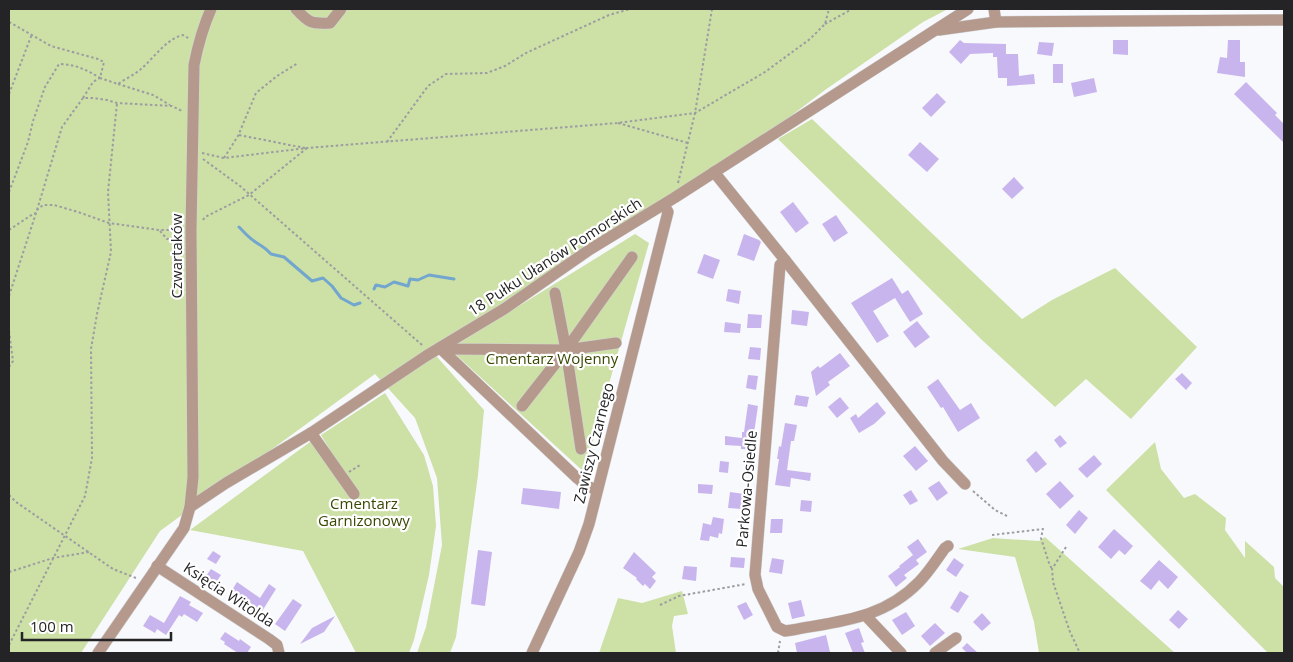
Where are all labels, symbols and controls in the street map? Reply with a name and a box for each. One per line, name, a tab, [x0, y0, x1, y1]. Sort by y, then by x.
street label: 18 Pułku Ułanów Pomorskich	[464, 192, 645, 320]
street label: Czwartaków	[166, 213, 186, 298]
park label: Cmentarz Wojenny	[486, 348, 619, 368]
street label: Zawiszy Czarnego	[568, 380, 618, 505]
street label: Parkowa-Osiedle	[731, 429, 761, 548]
park label: Cmentarz Garnizonowy	[318, 493, 410, 530]
street label: Księcia Witolda	[180, 557, 279, 631]
scale bar	[22, 610, 171, 642]
text: 100 m	[30, 616, 74, 636]

